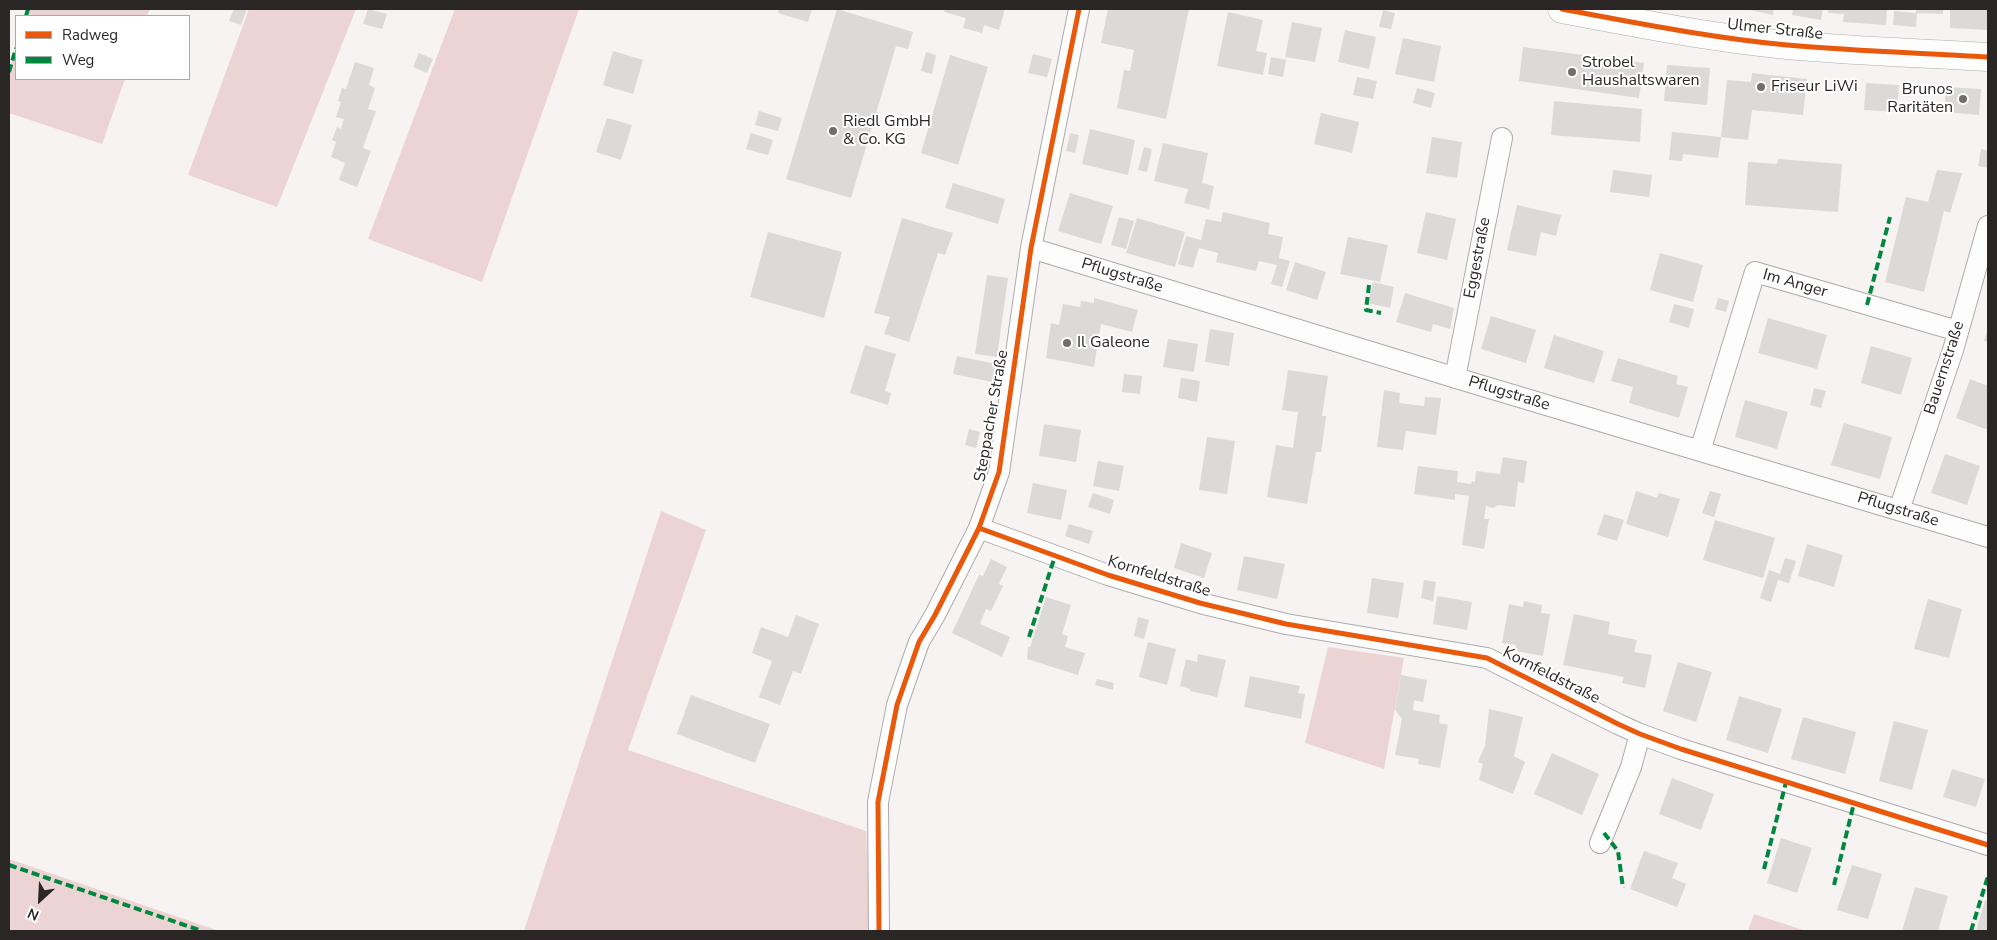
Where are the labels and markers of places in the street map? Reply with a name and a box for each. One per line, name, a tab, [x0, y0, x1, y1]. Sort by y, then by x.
place label: Strobel Haushaltswaren	[1582, 53, 1700, 91]
marker: Strobel Haushaltswaren	[1566, 66, 1578, 78]
place label: Friseur LiWi	[1771, 77, 1858, 97]
place label: Brunos Raritäten	[1887, 80, 1953, 118]
marker: Friseur LiWi	[1755, 81, 1767, 93]
marker: Brunos Raritäten	[1957, 93, 1969, 105]
place label: Riedl GmbH & Co. KG	[843, 112, 931, 150]
marker: Riedl GmbH & Co. KG	[827, 125, 839, 137]
place label: Il Galeone	[1077, 333, 1150, 353]
marker: Il Galeone	[1061, 337, 1073, 349]

